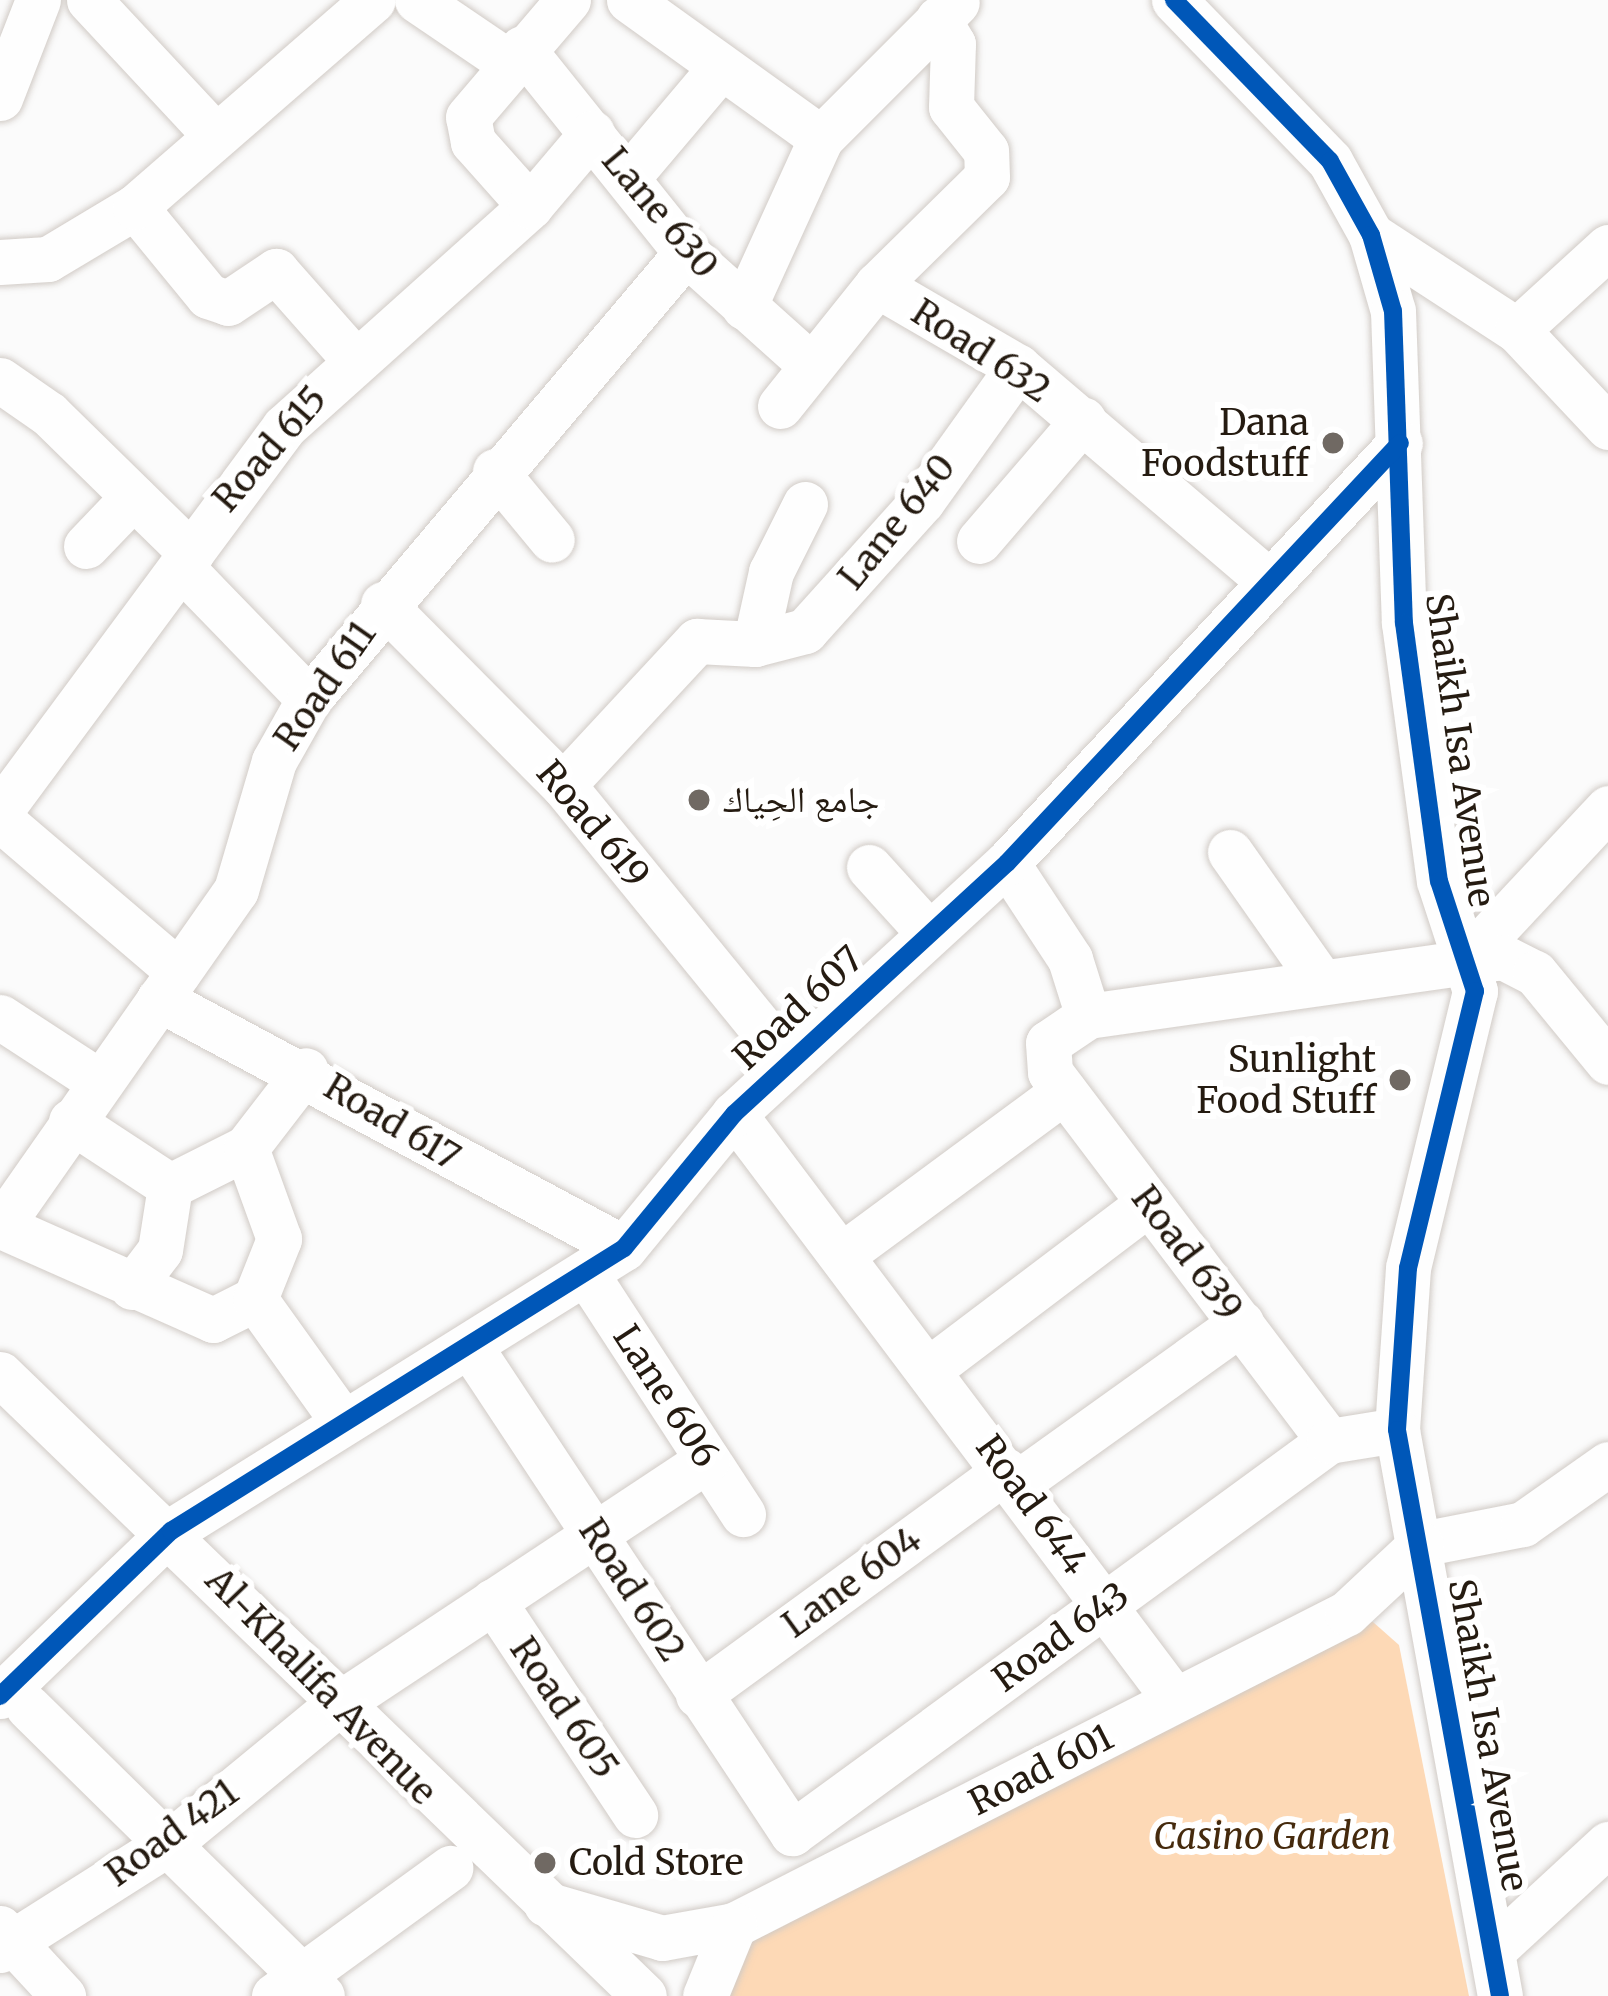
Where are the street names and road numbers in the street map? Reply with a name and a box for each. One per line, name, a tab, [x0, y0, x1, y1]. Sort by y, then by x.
street label: Lane 630	[593, 139, 727, 287]
street label: Road 632	[904, 290, 1058, 412]
street label: Road 615	[204, 378, 336, 520]
street label: Lane 640	[830, 446, 964, 598]
street label: Shaikh Isa Avenue	[1417, 590, 1503, 910]
street label: Road 611	[265, 614, 385, 758]
street label: Road 619	[528, 752, 658, 896]
street label: Road 607	[725, 937, 871, 1079]
street label: Road 617	[317, 1065, 467, 1179]
street label: Road 639	[1123, 1177, 1251, 1329]
street label: Lane 606	[604, 1317, 728, 1475]
street label: Road 644	[967, 1427, 1097, 1583]
street label: Road 602	[570, 1511, 694, 1669]
street label: Lane 604	[774, 1517, 930, 1647]
street label: Al-Khalifa Avenue	[197, 1559, 445, 1813]
street label: Road 643	[985, 1573, 1137, 1701]
street label: Shaikh Isa Avenue	[1439, 1576, 1537, 1894]
street label: Road 605	[501, 1629, 627, 1787]
street label: Road 601	[962, 1715, 1120, 1825]
street label: Road 421	[98, 1771, 246, 1895]

